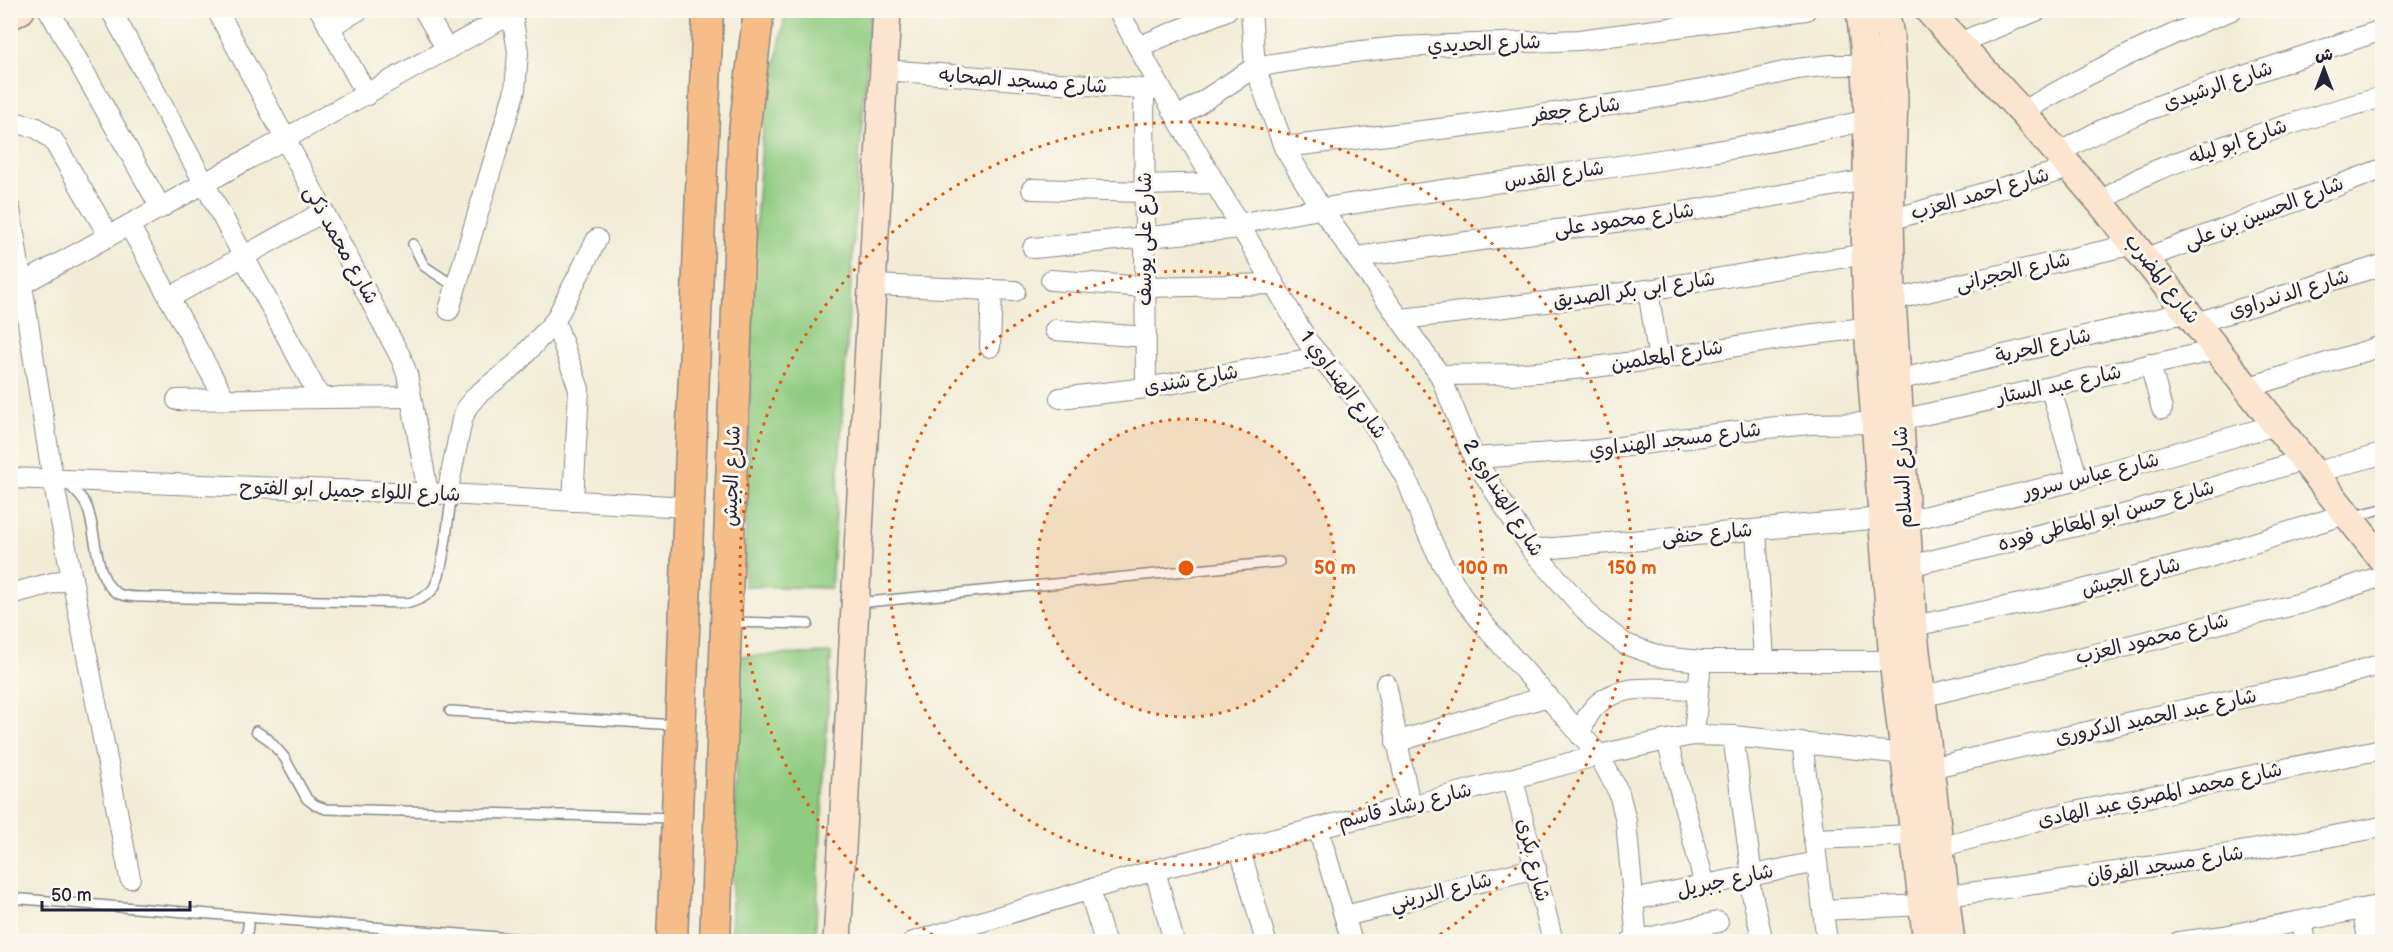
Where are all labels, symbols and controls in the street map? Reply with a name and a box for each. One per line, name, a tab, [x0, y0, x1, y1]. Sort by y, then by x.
street label: شارع الحديدي	[1427, 30, 1541, 60]
north arrow	[2294, 39, 2354, 99]
text: ش	[2315, 46, 2333, 65]
street label: شارع الرشيدى	[2160, 56, 2276, 117]
street label: شارع مسجد الصحابه	[938, 63, 1108, 100]
street label: شارع جعفر	[1528, 92, 1622, 129]
street label: شارع ابو ليله	[2186, 114, 2291, 171]
street label: شارع القدس	[1502, 156, 1606, 195]
street label: شارع احمد العزب	[1908, 163, 2052, 226]
street label: شارع على يوسف	[1133, 172, 1158, 306]
street label: شارع الحسين بن على	[2181, 172, 2348, 255]
street label: شارع محمد ذكى	[298, 182, 383, 309]
street label: شارع محمود على	[1552, 198, 1696, 243]
street label: شارع المضرب	[2118, 229, 2205, 330]
street label: شارع الحجرانى	[1953, 247, 2073, 298]
street label: شارع الدندراوى	[2226, 264, 2352, 325]
street label: شارع ابى بكر الصديق	[1551, 267, 1717, 314]
street label: شارع الحرية	[1993, 323, 2093, 370]
street label: شارع الهنداوي 1	[1293, 326, 1392, 445]
street label: شارع المعلمين	[1609, 335, 1725, 378]
street label: شارع شندى	[1142, 360, 1240, 401]
street label: شارع عبد الستار	[1992, 360, 2124, 411]
street label: شارع مسجد الهنداوي	[1588, 418, 1763, 464]
street label: شارع الجيش	[718, 425, 747, 527]
street label: شارع السلام	[1888, 425, 1920, 529]
street label: شارع الهنداوي 2	[1456, 435, 1549, 562]
street label: شارع عباس سرور	[2018, 447, 2162, 506]
street label: شارع اللواء جميل ابو الفتوح	[239, 475, 461, 508]
street label: شارع حسن ابو المعاطى فوده	[1995, 476, 2217, 557]
street label: شارع حنفى	[1661, 518, 1753, 551]
street label: شارع الجيش	[2079, 552, 2183, 603]
centre of rings	[1176, 558, 1196, 578]
text: 50 m	[1314, 558, 1356, 579]
text: 100 m	[1458, 558, 1508, 579]
text: 150 m	[1607, 558, 1657, 579]
street label: شارع محمود العزب	[2073, 608, 2231, 671]
street label: شارع عبد الحميد الدكرورى	[2053, 684, 2259, 751]
street label: شارع محمد المصري عبد الهادى	[2036, 757, 2285, 835]
street label: شارع رشاد قاسم	[1336, 778, 1475, 836]
street label: شارع بكرى	[1510, 816, 1555, 904]
street label: شارع مسجد الفرقان	[2085, 841, 2245, 890]
street label: شارع جبريل	[1674, 859, 1776, 904]
street label: شارع الدريني	[1388, 868, 1496, 921]
scale bar	[42, 874, 190, 912]
text: 50 m	[51, 885, 92, 906]

